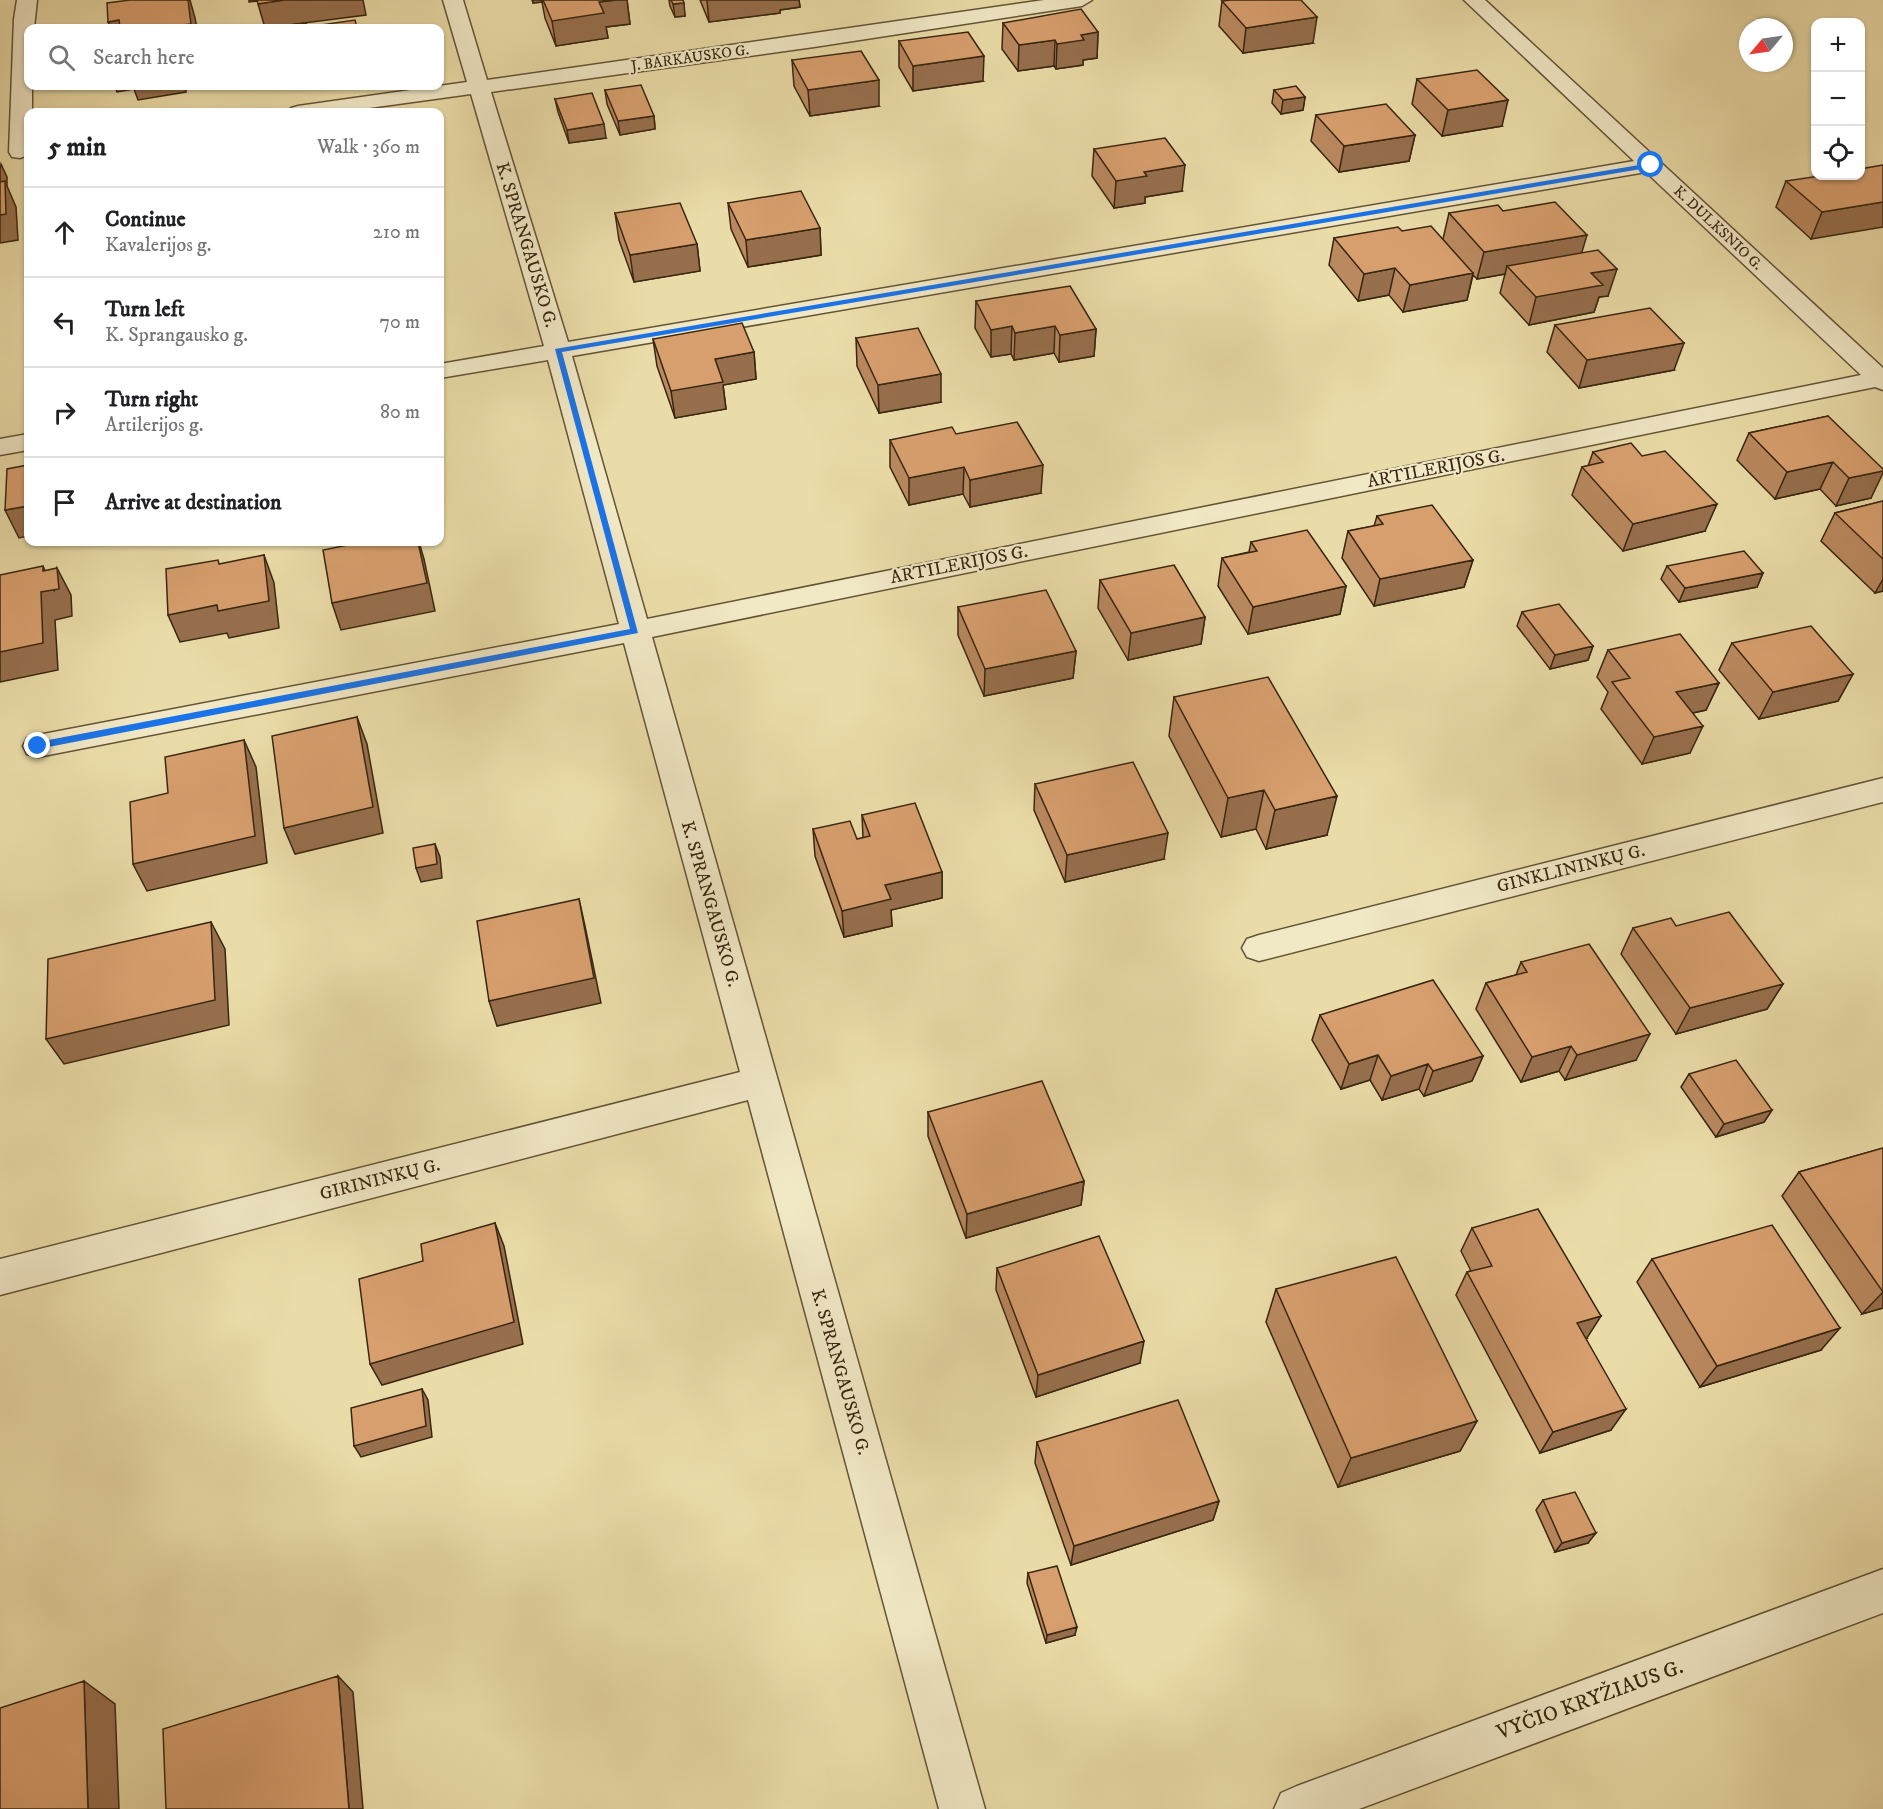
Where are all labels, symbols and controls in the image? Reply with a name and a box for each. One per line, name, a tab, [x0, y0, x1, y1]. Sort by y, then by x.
north arrow	[1739, 18, 1793, 72]
map controls	[1811, 18, 1865, 180]
button: +	[1811, 18, 1865, 72]
search box	[24, 24, 444, 90]
street label: J. BARKAUSKO G.	[628, 40, 750, 76]
icon: search	[45, 41, 78, 74]
text: Search here	[93, 44, 195, 71]
button: −	[1811, 72, 1865, 126]
button: locate	[1811, 126, 1865, 180]
text: 5 min	[48, 131, 106, 164]
text: Walk · 360 m	[317, 135, 420, 160]
route start	[1637, 151, 1663, 177]
street label: K. SPRANGAUSKO G.	[490, 160, 562, 330]
street label: K. DULKSNIO G.	[1669, 182, 1767, 274]
text: Continue	[105, 206, 186, 233]
icon: ahead	[48, 216, 81, 249]
text: 210 m	[373, 220, 420, 245]
text: Kavalerijos g.	[105, 233, 212, 258]
text: Turn left	[105, 296, 185, 323]
icon: left	[48, 306, 81, 339]
text: 70 m	[379, 310, 420, 335]
text: K. Sprangausko g.	[105, 323, 248, 348]
text: Turn right	[105, 386, 198, 413]
icon: right	[48, 396, 81, 429]
text: 80 m	[380, 400, 420, 425]
text: Artilerijos g.	[105, 413, 204, 438]
street label: ARTILERIJOS G.	[1366, 445, 1506, 493]
icon: arrive	[48, 486, 81, 519]
text: Arrive at destination	[105, 489, 282, 516]
street label: ARTILERIJOS G.	[889, 541, 1029, 589]
route end	[24, 732, 50, 758]
street label: K. SPRANGAUSKO G.	[676, 819, 744, 989]
street label: GINKLININKŲ G.	[1495, 840, 1647, 898]
street label: GIRININKŲ G.	[318, 1154, 442, 1206]
street label: K. SPRANGAUSKO G.	[806, 1287, 874, 1457]
street label: VYČIO KRYŽIAUS G.	[1492, 1652, 1687, 1746]

